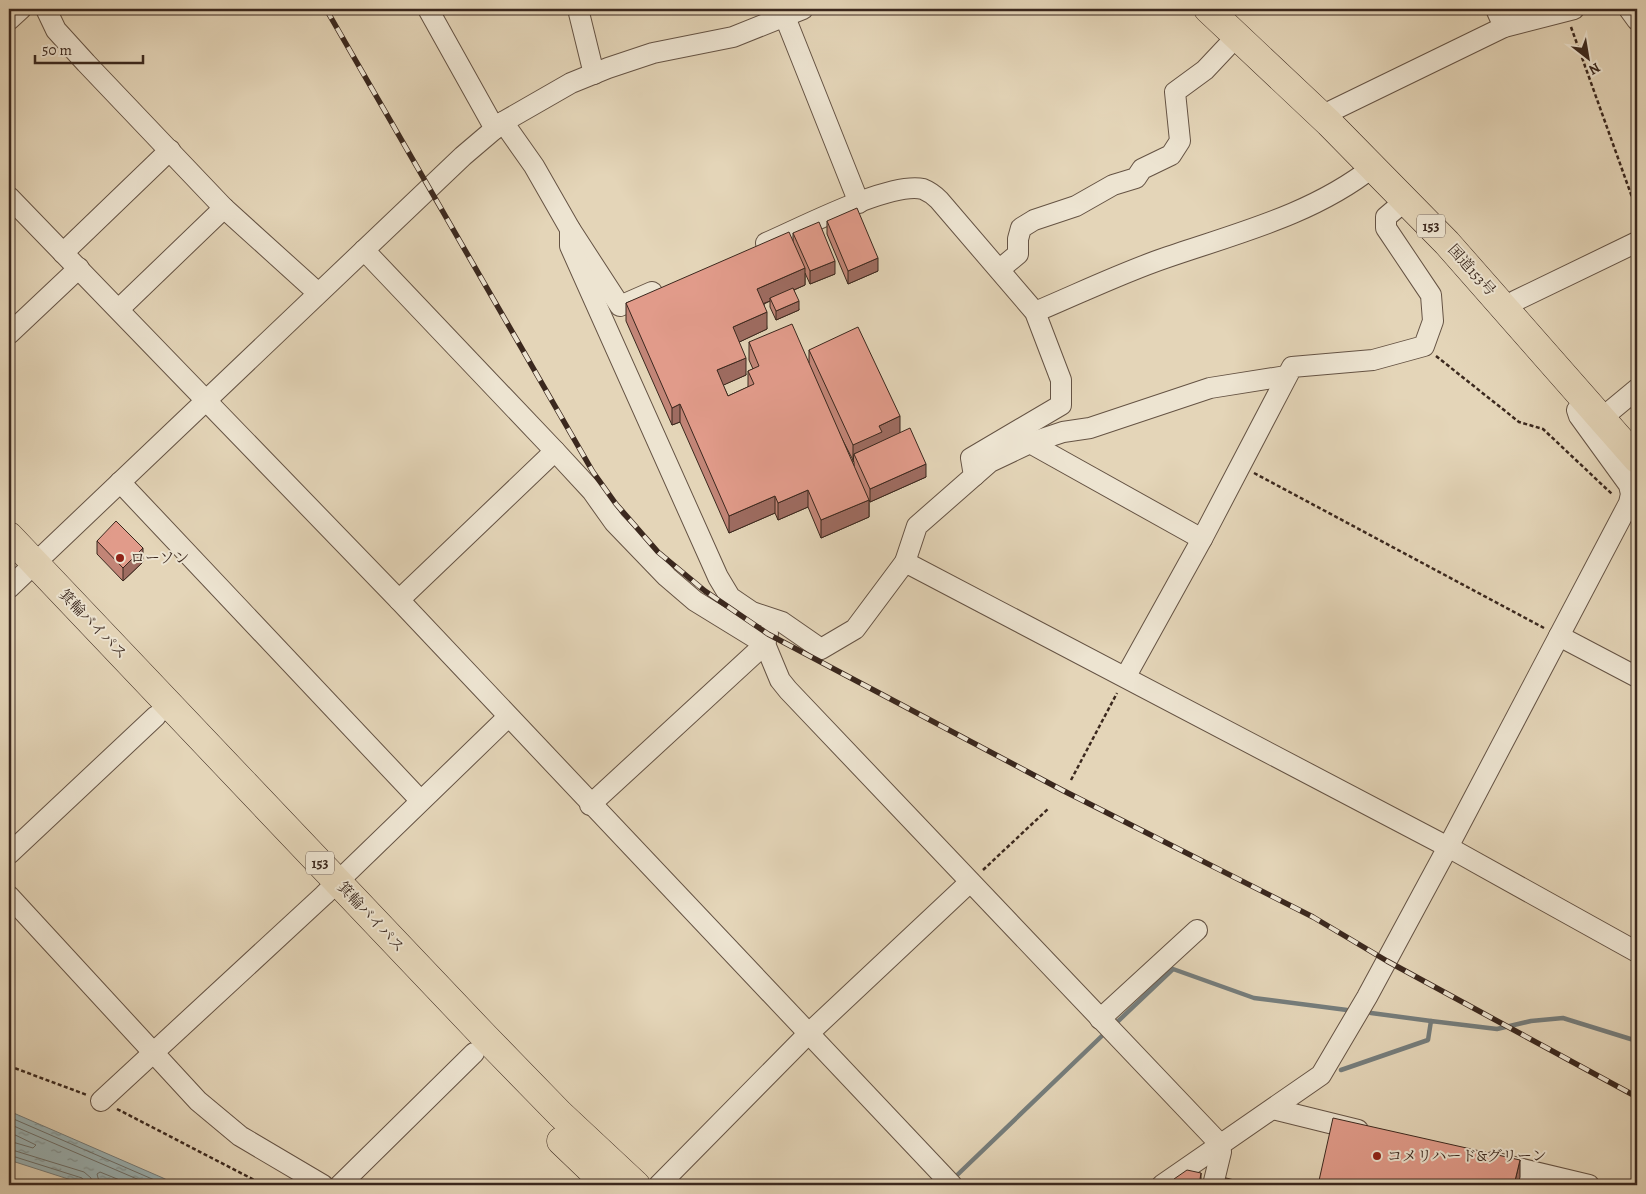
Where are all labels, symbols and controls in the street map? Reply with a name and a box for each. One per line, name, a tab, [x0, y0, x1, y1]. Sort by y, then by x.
scale bar	[35, 32, 142, 64]
north arrow	[1564, 32, 1614, 82]
text: 50 m	[42, 40, 72, 60]
text: N	[1585, 58, 1604, 79]
road number: 153	[1417, 215, 1445, 238]
street label: 国道153号	[1444, 240, 1500, 300]
place label: ローソン	[130, 548, 189, 568]
marker: ローソン	[114, 552, 126, 564]
street label: 箕輪バイパス	[55, 585, 131, 663]
road number: 153	[306, 851, 334, 874]
street label: 箕輪バイパス	[333, 877, 409, 957]
place label: コメリハード&グリーン	[1387, 1146, 1547, 1166]
marker: コメリハード&グリーン	[1371, 1150, 1383, 1162]

